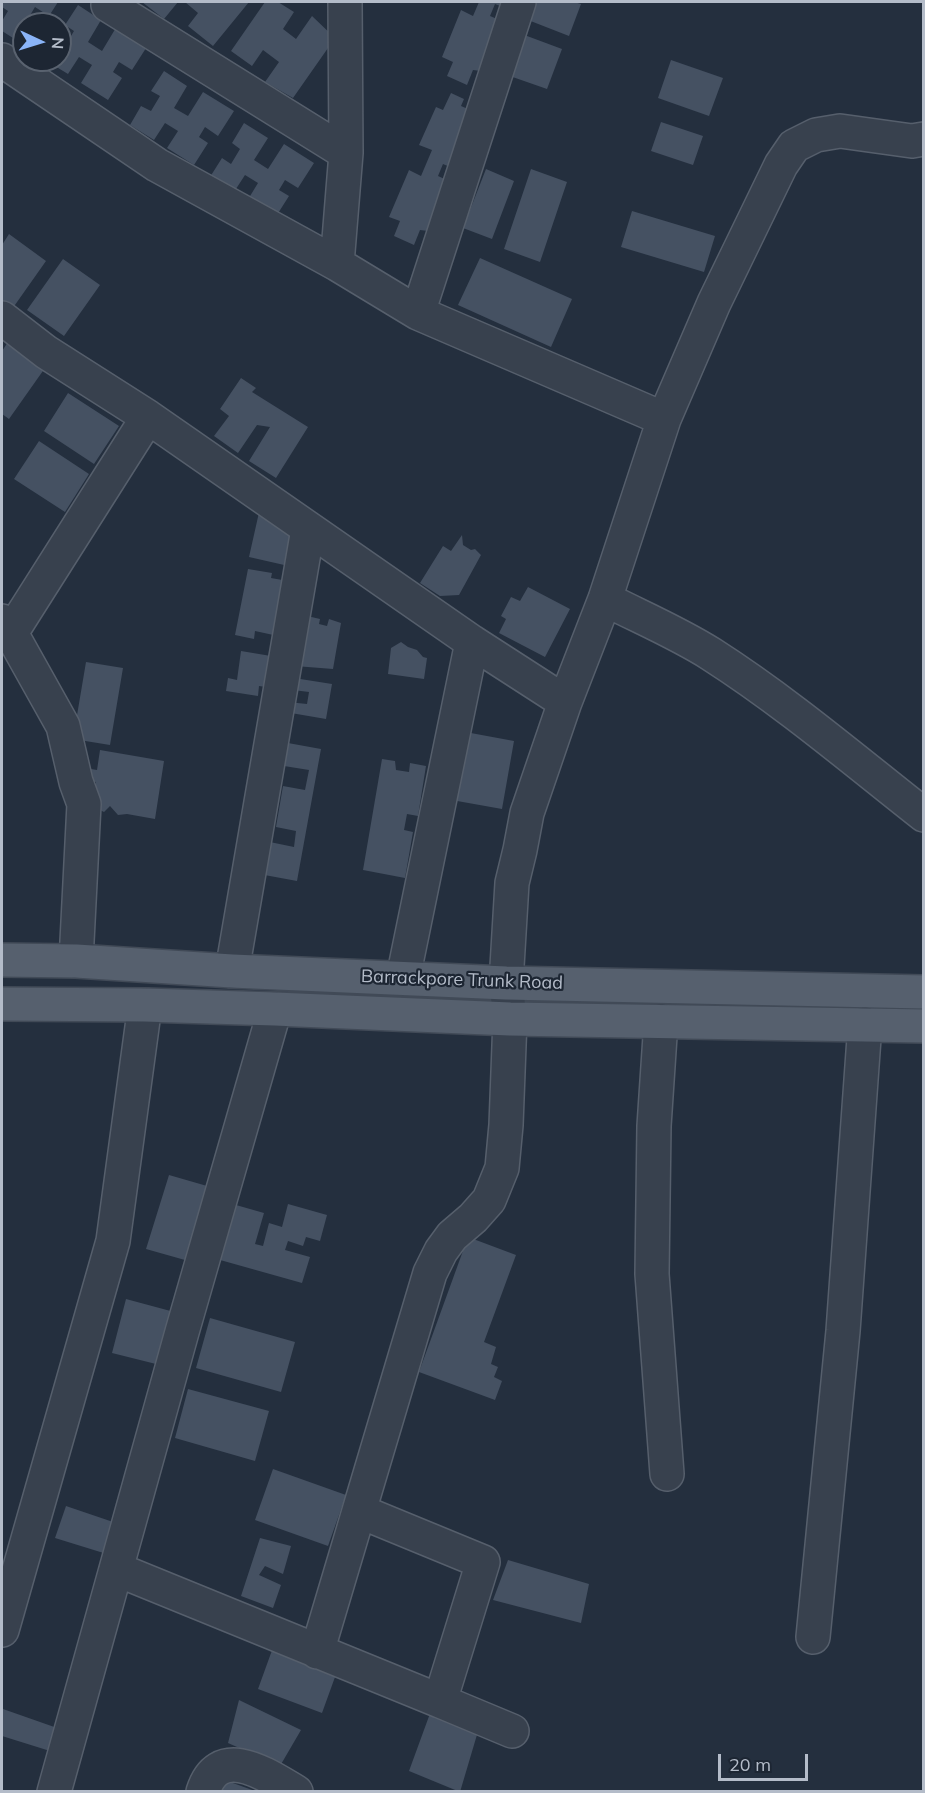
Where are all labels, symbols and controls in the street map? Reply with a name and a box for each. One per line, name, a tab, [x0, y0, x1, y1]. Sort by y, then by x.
north arrow	[12, 12, 72, 72]
text: N	[48, 36, 68, 50]
street label: Barrackpore Trunk Road	[361, 966, 563, 994]
scale bar	[721, 1742, 811, 1780]
text: 20 m	[729, 1753, 771, 1776]

